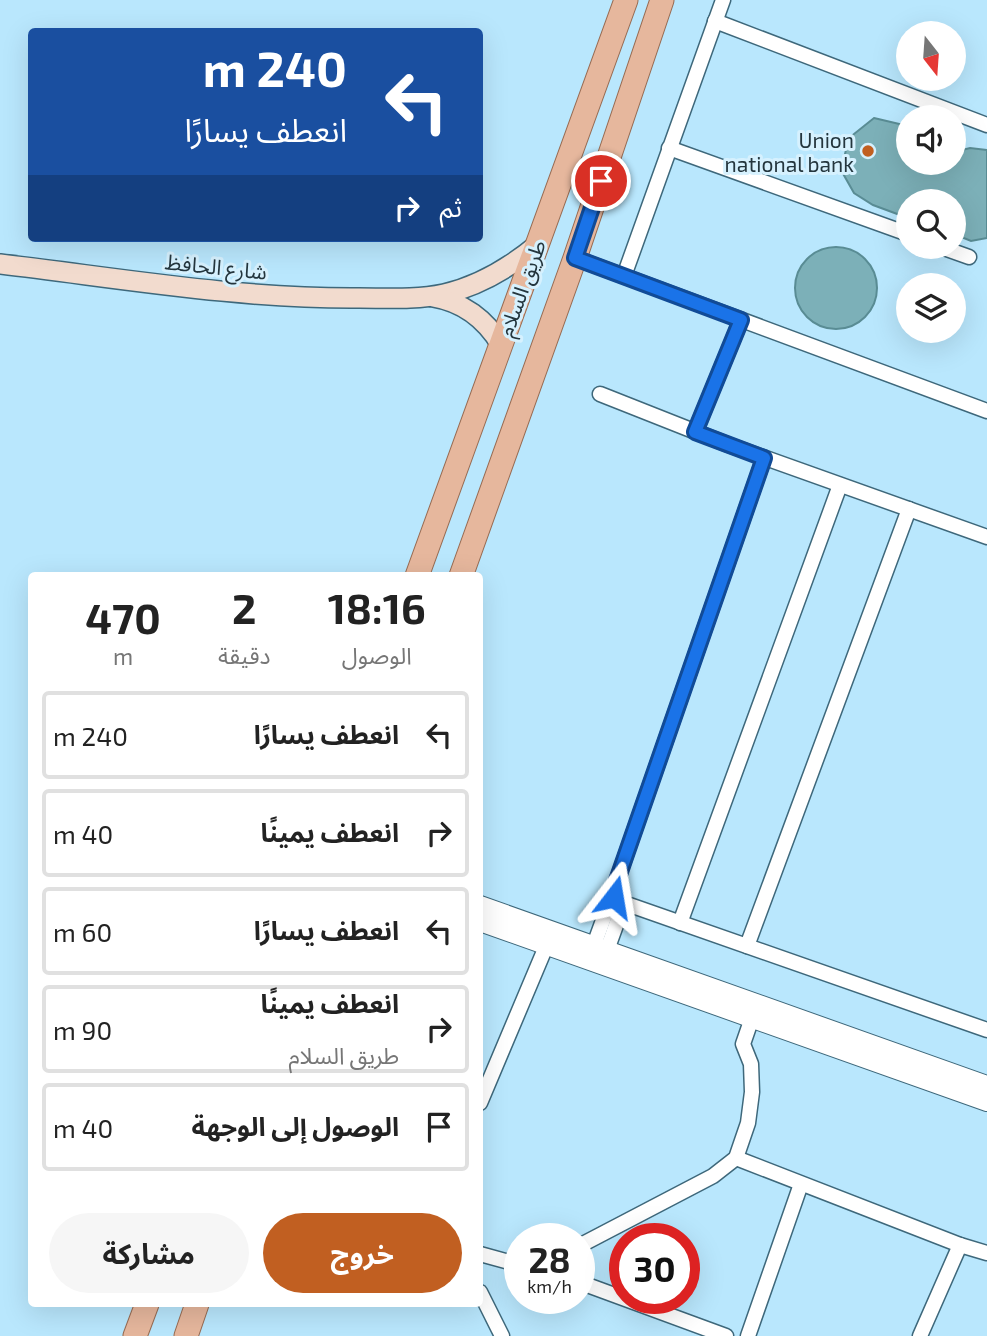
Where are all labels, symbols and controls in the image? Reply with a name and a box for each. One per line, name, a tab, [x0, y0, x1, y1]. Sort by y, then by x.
north arrow	[896, 21, 966, 91]
map controls	[896, 21, 966, 343]
text: 240 m	[203, 38, 347, 97]
icon: left	[371, 56, 462, 147]
button: sound	[896, 105, 966, 175]
text: انعطف يسارًا	[184, 110, 347, 148]
place label: Union national bank	[725, 127, 854, 176]
marker: Union national bank	[860, 143, 876, 159]
pin	[571, 151, 631, 211]
icon: arrive	[582, 162, 620, 200]
icon: right	[388, 189, 426, 227]
button: search	[896, 189, 966, 259]
text: ثم	[440, 191, 462, 222]
street label: طريق السلام	[492, 236, 555, 341]
street label: شارع الحافظ	[163, 248, 268, 288]
button: layers	[896, 273, 966, 343]
text: 2	[232, 582, 256, 632]
text: 18:16	[328, 582, 426, 632]
text: 470	[85, 592, 161, 642]
text: دقيقة	[218, 641, 270, 669]
text: الوصول	[342, 641, 412, 669]
text: m	[113, 642, 133, 670]
icon: left	[420, 716, 458, 754]
text: انعطف يسارًا	[254, 718, 399, 749]
text: 240 m	[53, 720, 128, 751]
icon: right	[420, 814, 458, 852]
text: انعطف يمينًا	[260, 816, 399, 847]
text: 40 m	[53, 818, 113, 849]
position arrow	[577, 860, 651, 934]
icon: left	[420, 912, 458, 950]
text: انعطف يسارًا	[254, 914, 399, 945]
text: 60 m	[53, 916, 112, 947]
text: انعطف يمينًا	[260, 987, 399, 1018]
icon: right	[420, 1010, 458, 1048]
text: 90 m	[53, 1014, 112, 1045]
text: طريق السلام	[289, 1041, 399, 1069]
icon: arrive	[420, 1108, 458, 1146]
text: الوصول إلى الوجهة	[191, 1110, 399, 1141]
text: 40 m	[53, 1112, 113, 1143]
button: مشاركة	[49, 1213, 249, 1293]
button: خروج	[263, 1213, 462, 1293]
speed limit sign: 30	[609, 1223, 700, 1314]
text: 28	[528, 1238, 571, 1280]
text: km/h	[527, 1275, 572, 1297]

